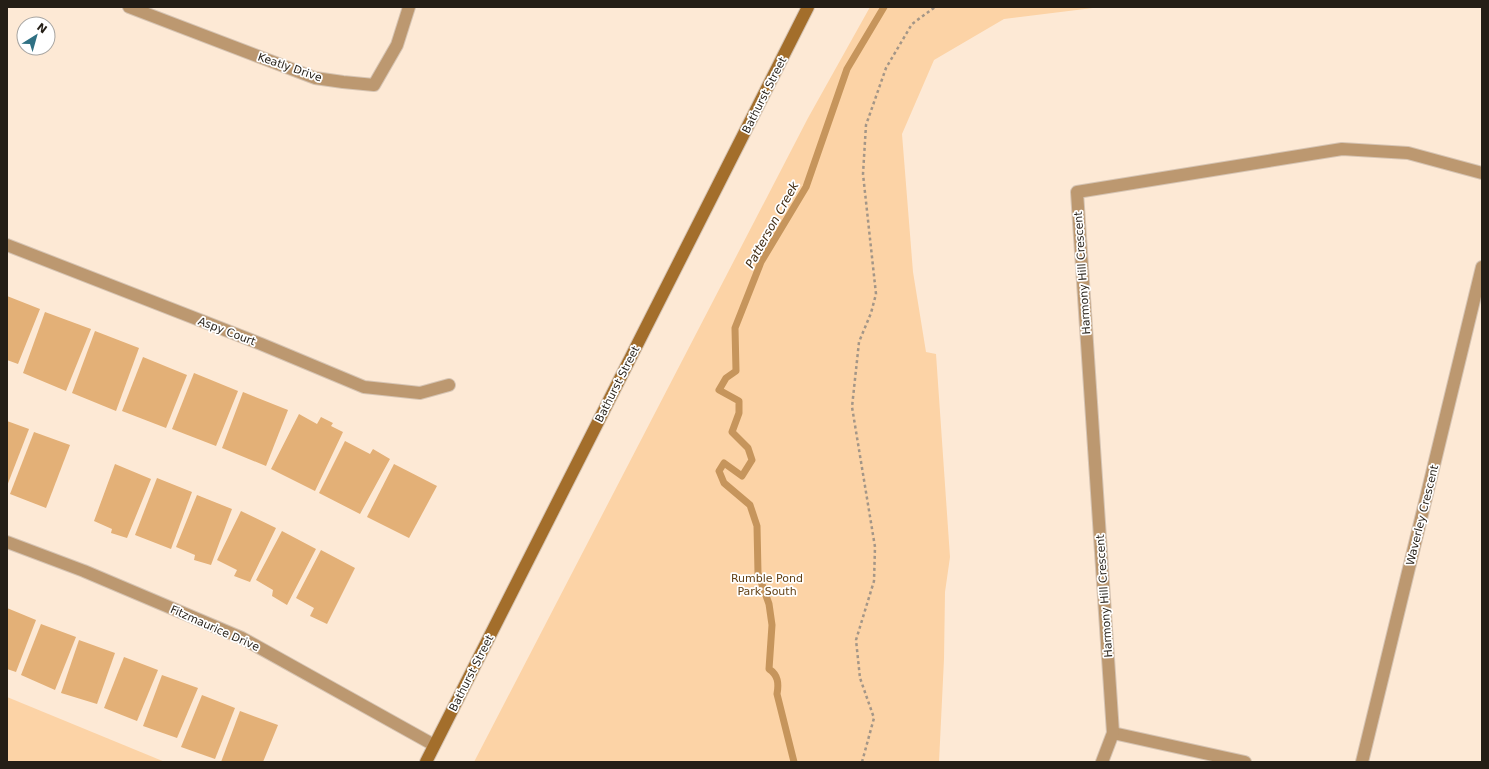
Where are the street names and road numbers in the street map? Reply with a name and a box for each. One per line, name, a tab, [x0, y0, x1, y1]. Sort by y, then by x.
street label: Keatly Drive	[256, 50, 324, 85]
street label: Bathurst Street	[740, 54, 790, 136]
street label: Harmony Hill Crescent	[1072, 210, 1093, 335]
street label: Aspy Court	[196, 315, 258, 349]
street label: Bathurst Street	[593, 343, 643, 425]
street label: Waverley Crescent	[1404, 463, 1441, 567]
street label: Harmony Hill Crescent	[1094, 533, 1115, 658]
street label: Fitzmaurice Drive	[168, 603, 262, 654]
street label: Bathurst Street	[447, 632, 497, 714]

